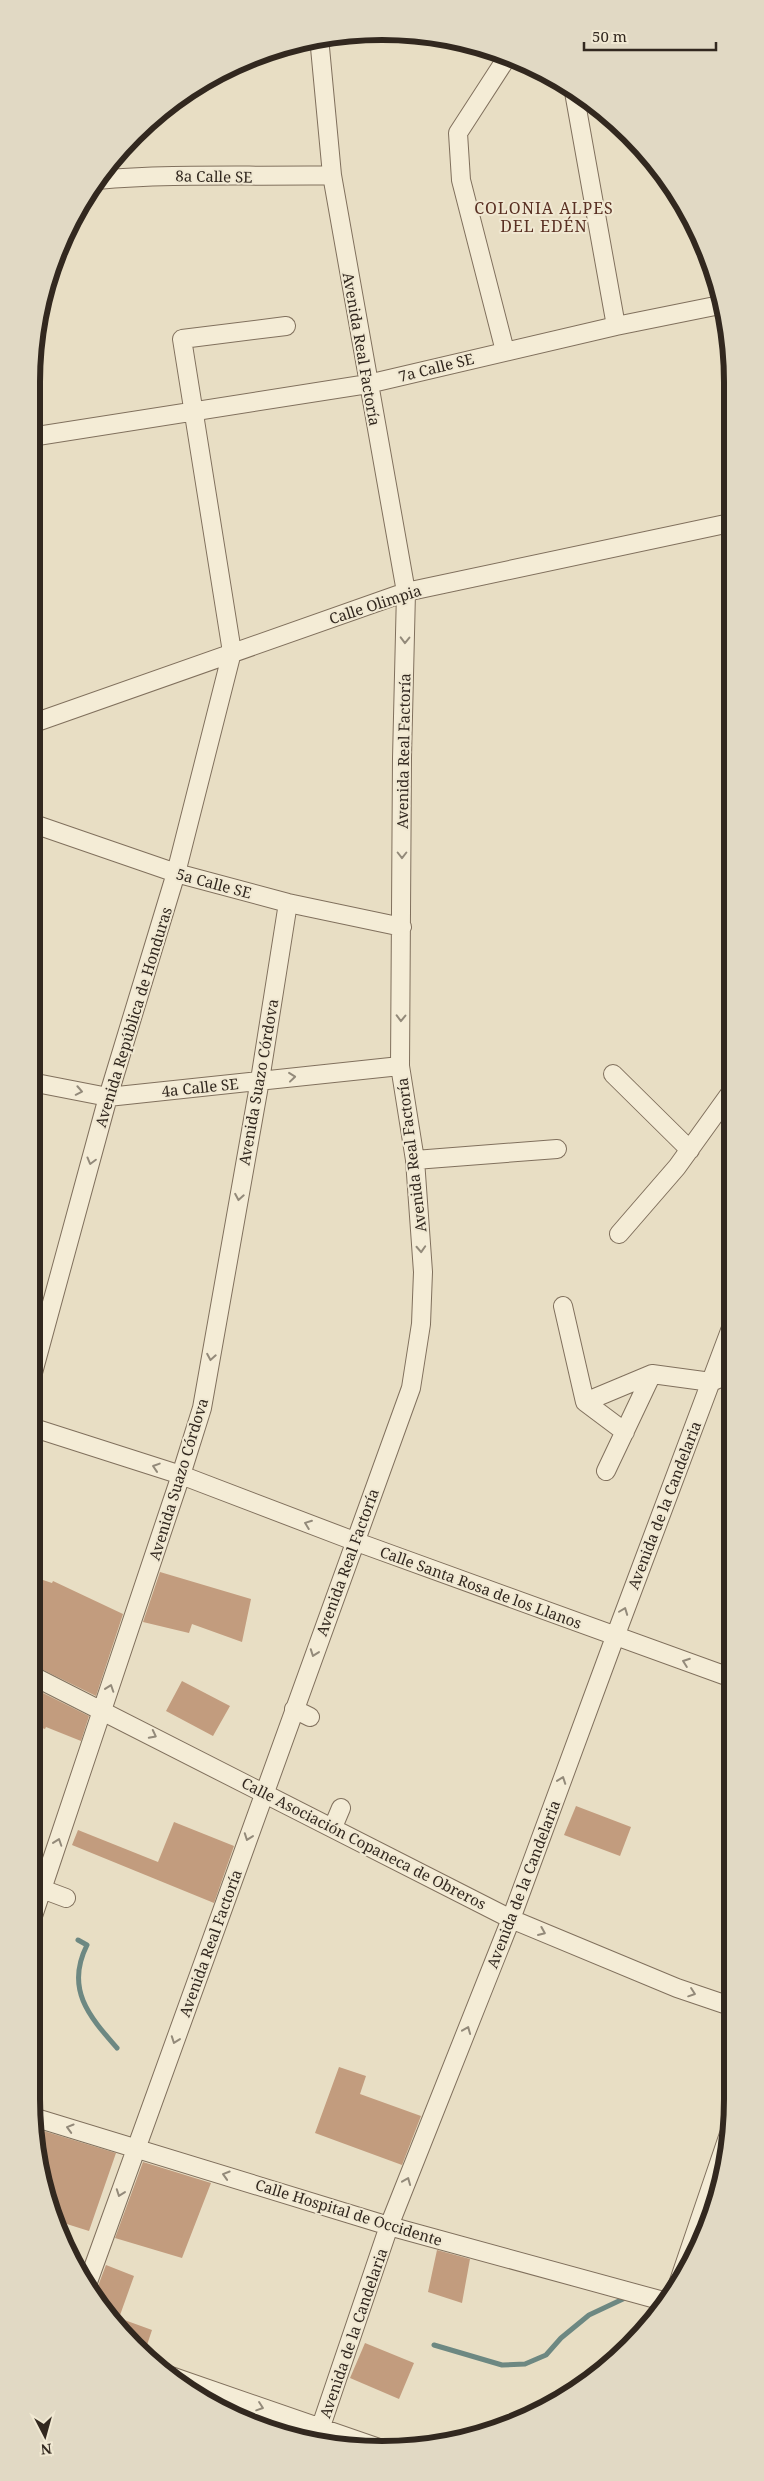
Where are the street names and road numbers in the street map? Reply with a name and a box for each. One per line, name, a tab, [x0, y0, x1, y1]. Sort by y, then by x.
street label: 8a Calle SE	[175, 165, 253, 187]
street label: Avenida Real Factoría	[339, 271, 385, 427]
street label: 7a Calle SE	[396, 348, 476, 386]
street label: Calle Olimpia	[326, 580, 424, 628]
street label: Avenida Real Factoría	[392, 673, 414, 829]
street label: 5a Calle SE	[174, 863, 254, 903]
street label: Avenida República de Honduras	[90, 904, 176, 1130]
street label: Avenida Suazo Córdova	[234, 997, 282, 1167]
street label: 4a Calle SE	[161, 1073, 239, 1101]
street label: Avenida Real Factoría	[392, 1077, 430, 1233]
street label: Avenida Suazo Córdova	[144, 1395, 212, 1563]
street label: Avenida de la Candelaria	[623, 1418, 705, 1592]
street label: Avenida Real Factoría	[311, 1485, 383, 1639]
street label: Calle Santa Rosa de los Llanos	[377, 1541, 585, 1633]
street label: Calle Asociación Copaneca de Obreros	[238, 1772, 490, 1914]
street label: Avenida de la Candelaria	[482, 1797, 564, 1971]
street label: Avenida Real Factoría	[174, 1866, 246, 2020]
street label: Calle Hospital de Occidente	[253, 2174, 445, 2250]
street label: Avenida de la Candelaria	[314, 2245, 392, 2421]

